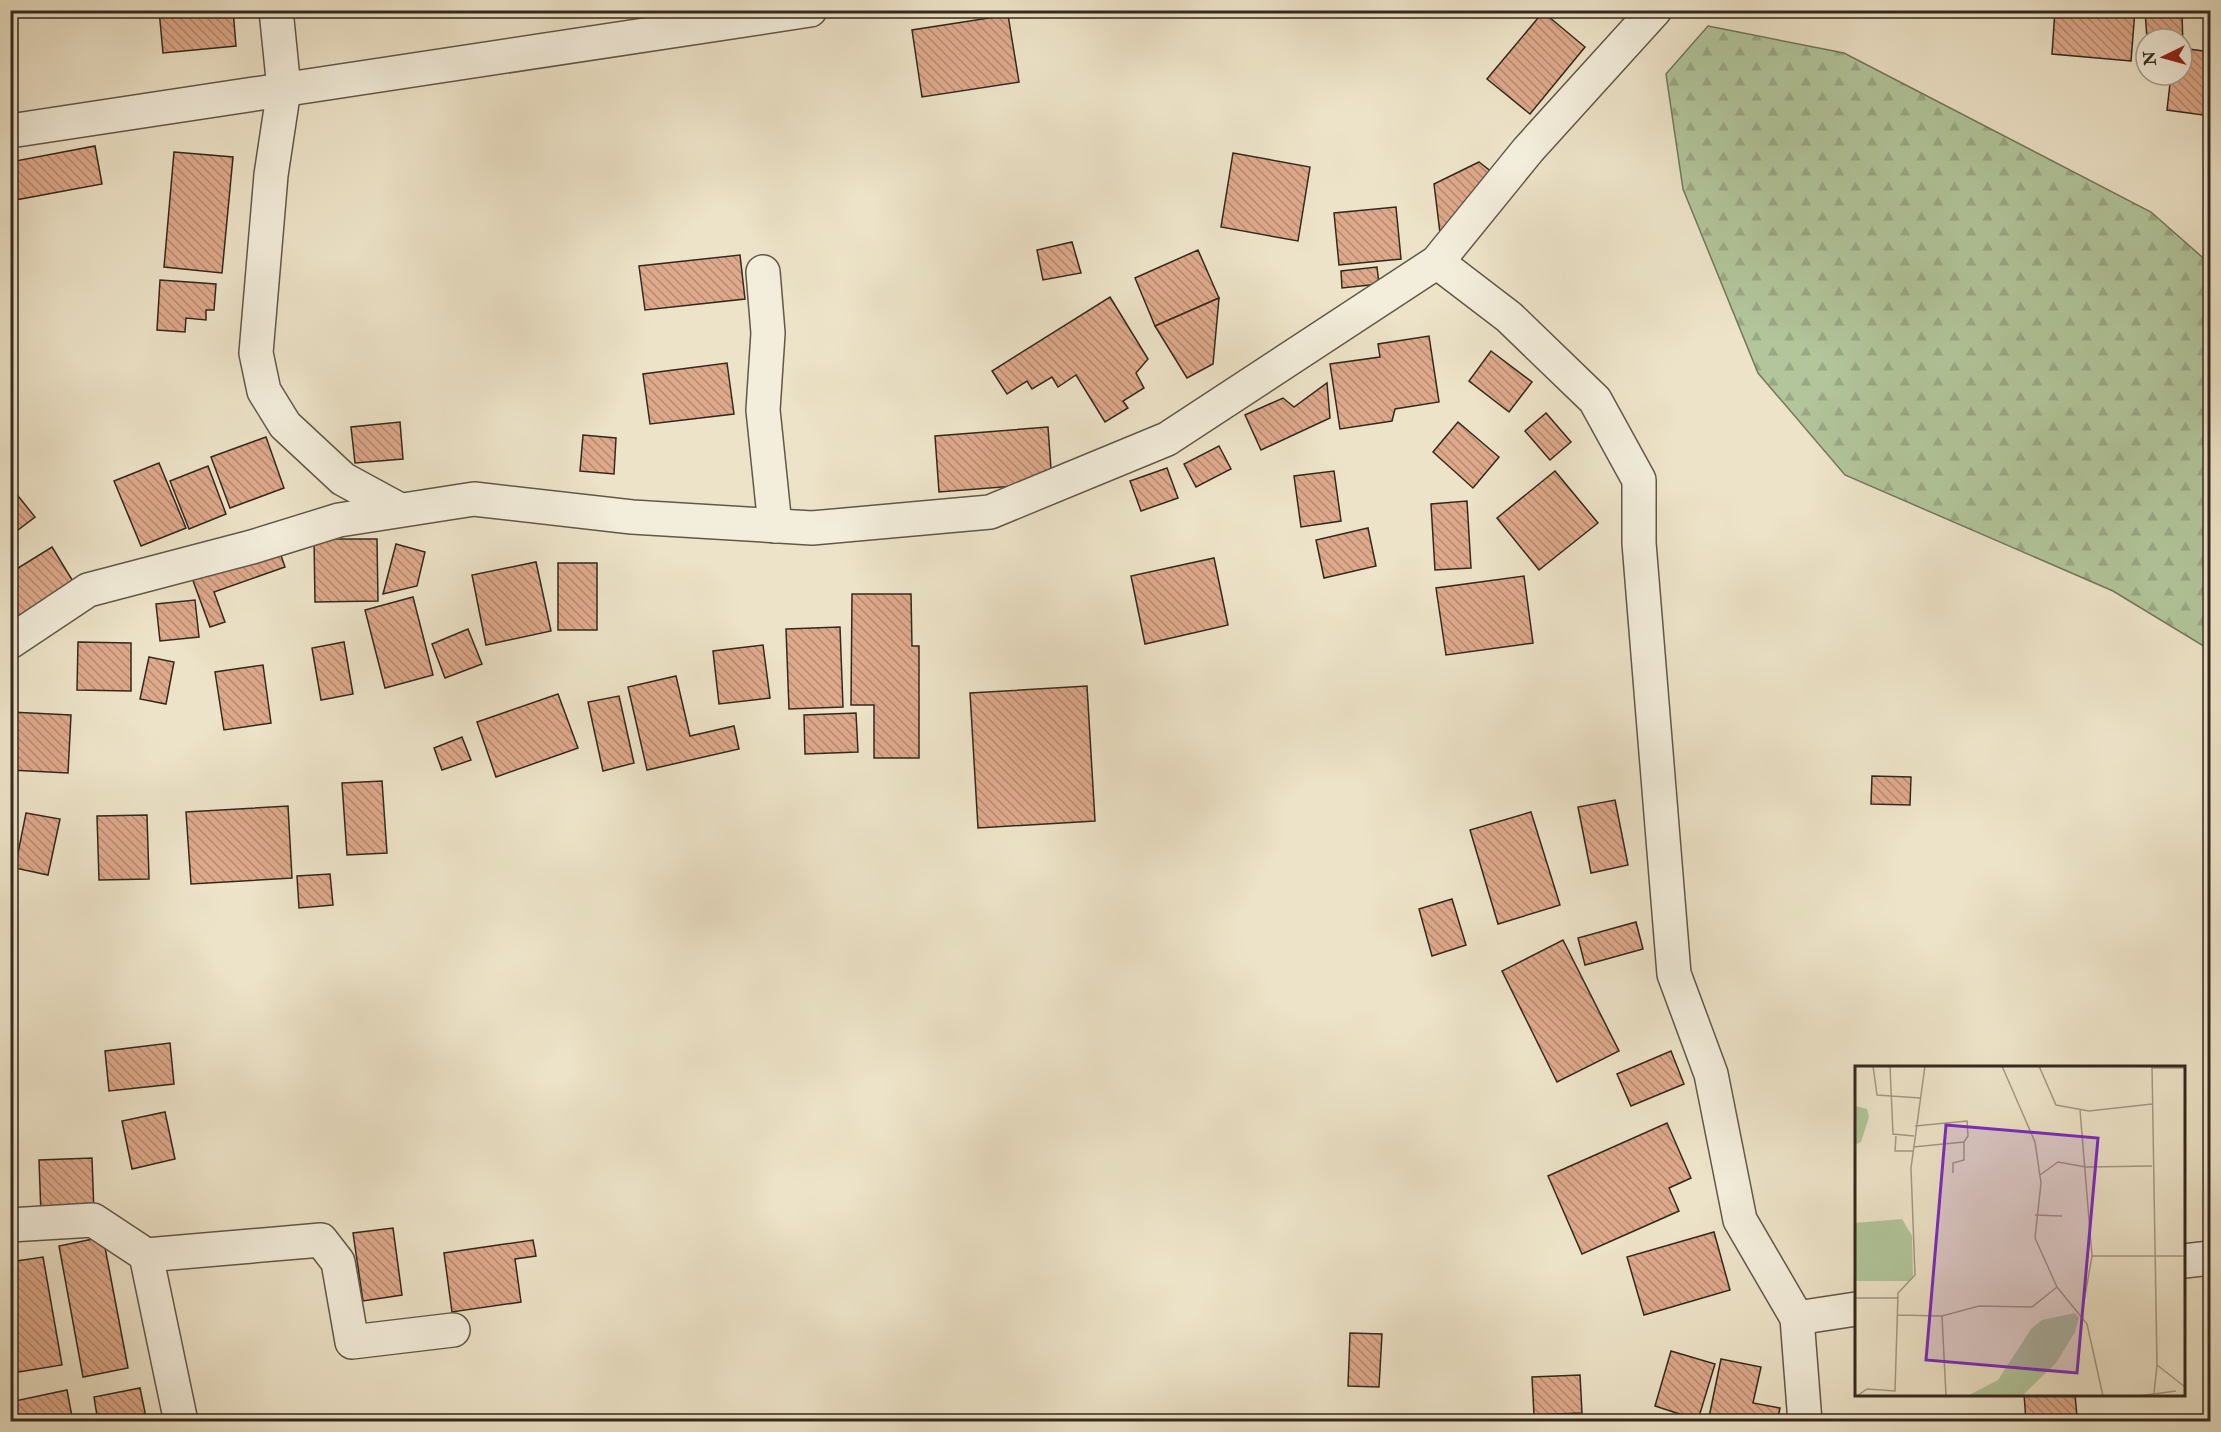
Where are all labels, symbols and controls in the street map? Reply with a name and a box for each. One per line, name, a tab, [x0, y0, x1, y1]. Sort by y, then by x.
north arrow	[2134, 27, 2194, 87]
text: N	[2139, 50, 2161, 67]
inset map	[1855, 1066, 2185, 1396]

